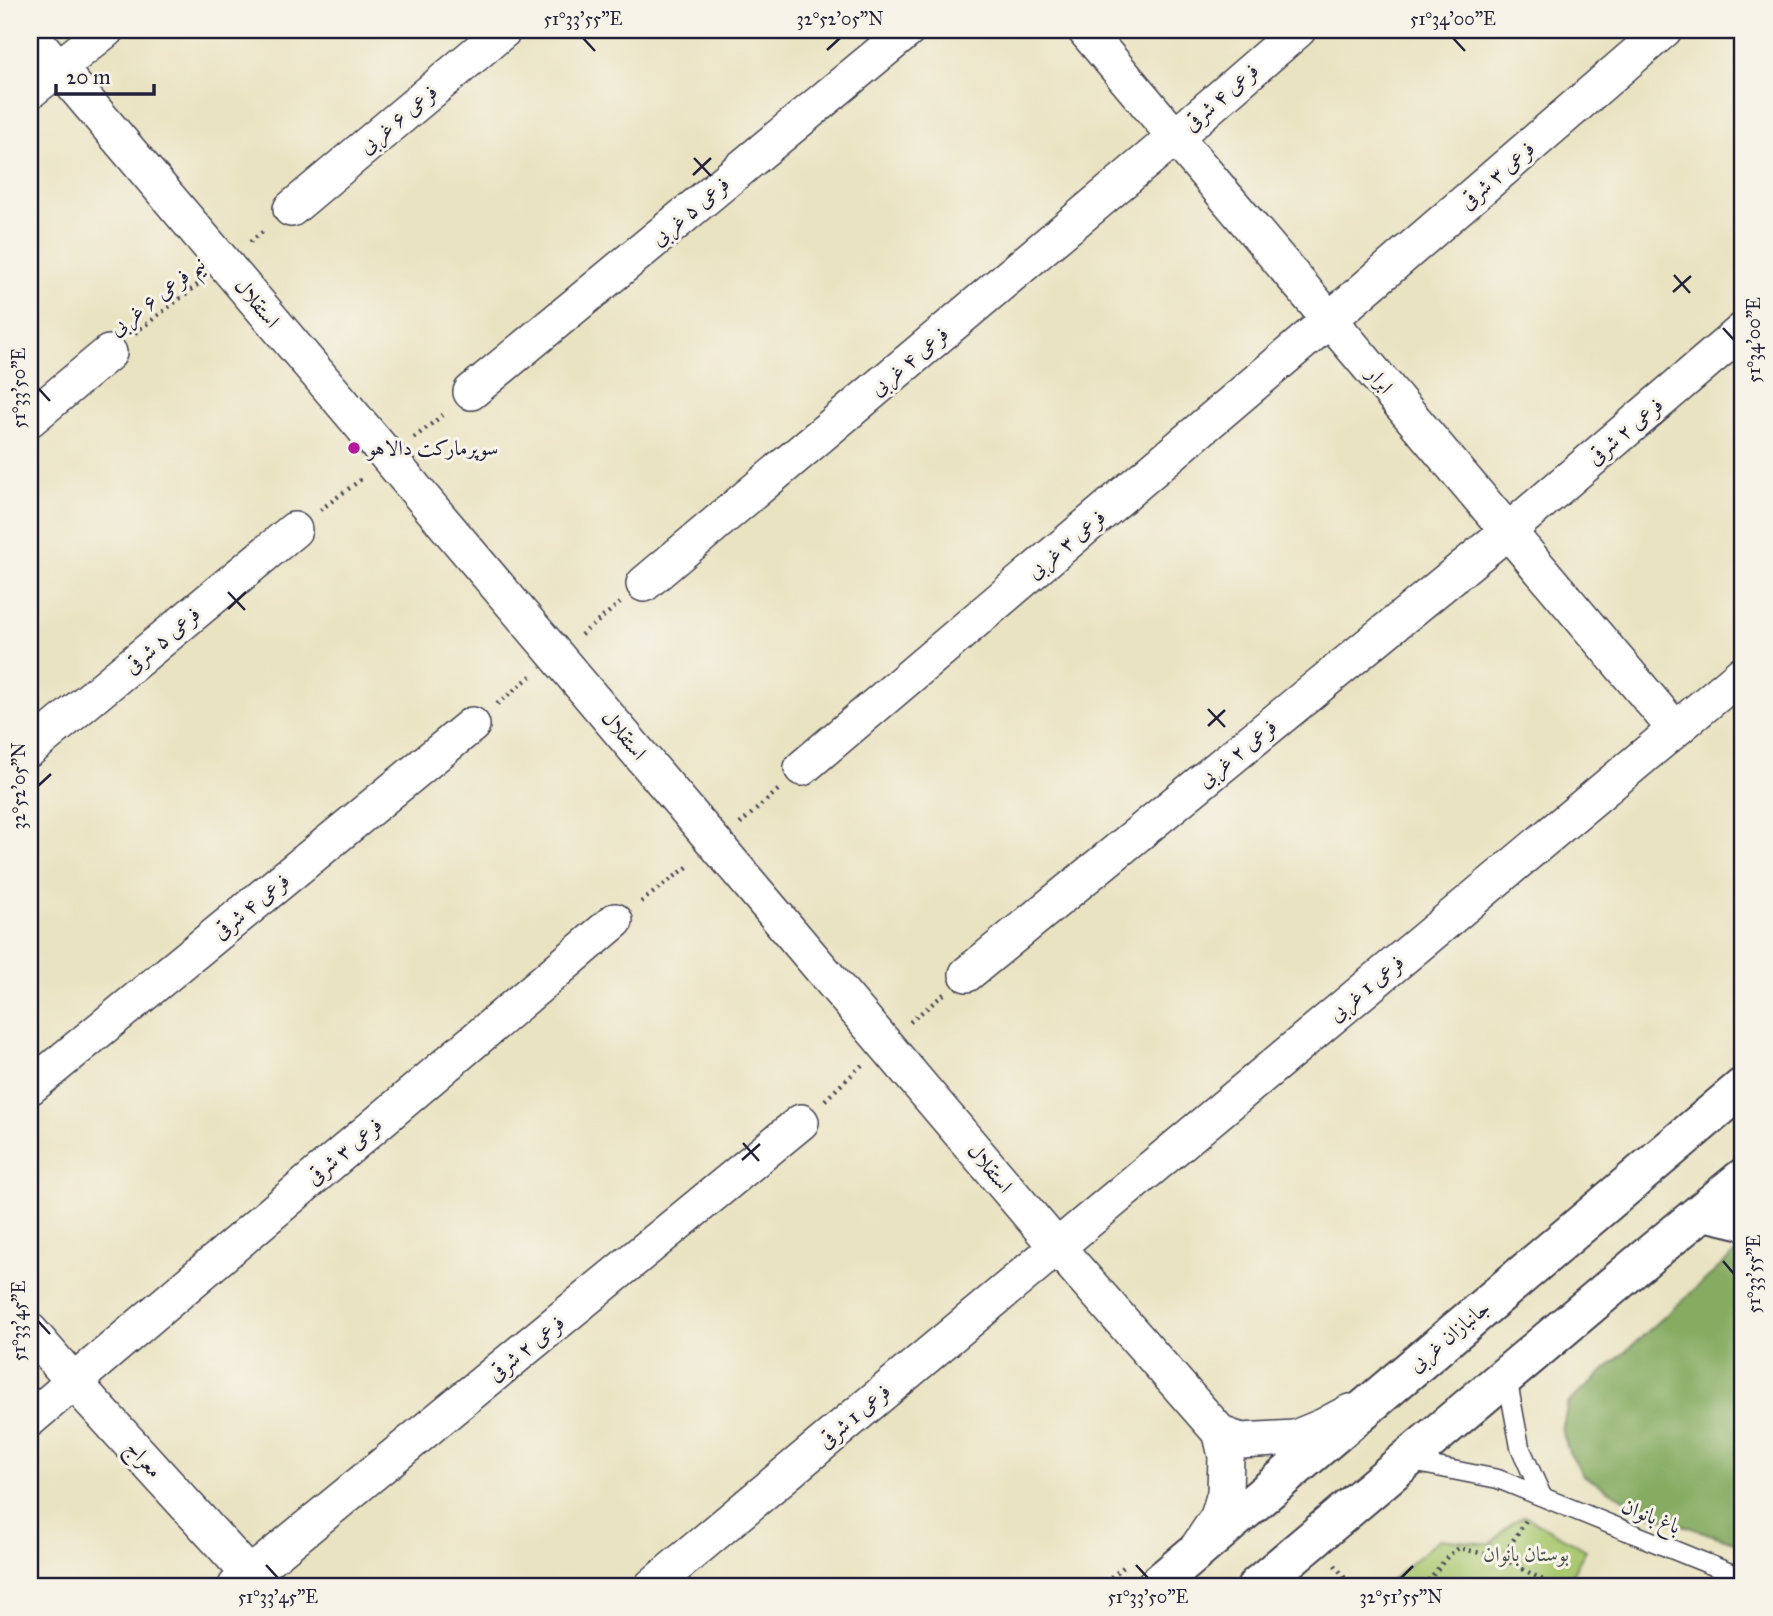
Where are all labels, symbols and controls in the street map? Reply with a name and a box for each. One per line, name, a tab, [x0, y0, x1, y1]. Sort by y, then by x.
text: 51°33'55"E	[544, 8, 623, 30]
text: 32°52'05"N	[797, 8, 883, 30]
text: 51°34'00"E	[1410, 8, 1496, 30]
scale bar	[56, 52, 154, 96]
street label: فرعی ۴ شرقی	[1178, 57, 1265, 137]
text: 20 m	[66, 64, 111, 90]
street label: فرعی ۶ غربی	[353, 79, 444, 161]
street label: فرعی ۳ شرقی	[1454, 135, 1541, 215]
street label: فرعی ۵ غربی	[645, 171, 736, 253]
street label: نیم فرعی ۶ غربی	[104, 250, 215, 348]
street label: استقلال	[229, 273, 285, 333]
text: 51°34'00"E	[1743, 297, 1765, 383]
street label: فرعی ۴ غربی	[864, 321, 955, 403]
text: 51°33'50"E	[8, 347, 30, 429]
street label: ابرار	[1360, 360, 1399, 399]
street label: فرعی ۲ شرقی	[1582, 392, 1669, 471]
place label: سوپرمارکت دالاهو	[366, 435, 498, 461]
marker: سوپرمارکت دالاهو	[346, 440, 362, 456]
street label: فرعی ۳ غربی	[1021, 504, 1112, 586]
street label: فرعی ۵ شرقی	[119, 601, 206, 680]
street label: استقلال	[596, 705, 652, 765]
street label: فرعی ۲ غربی	[1192, 713, 1283, 794]
text: 32°52'05"N	[8, 743, 30, 829]
street label: فرعی ۴ شرقی	[207, 867, 295, 946]
street label: فرعی 1 غربی	[1323, 949, 1410, 1029]
street label: فرعی ۳ شرقی	[301, 1112, 388, 1191]
street label: استقلال	[962, 1138, 1018, 1198]
text: 51°33'55"E	[1743, 1234, 1765, 1313]
text: 51°33'45"E	[8, 1281, 30, 1361]
street label: جانبازان غربی	[1403, 1294, 1496, 1379]
street label: فرعی ۲ شرقی	[482, 1309, 570, 1388]
street label: فرعی 1 شرقی	[812, 1378, 896, 1455]
street label: معراج	[116, 1435, 168, 1487]
street label: باغ بانوان	[1616, 1492, 1684, 1544]
park label: بوستان بانوان	[1483, 1541, 1569, 1567]
text: 51°33'45"E	[238, 1586, 318, 1608]
text: 51°33'50"E	[1108, 1586, 1189, 1608]
text: 32°51'55"N	[1360, 1586, 1442, 1608]

